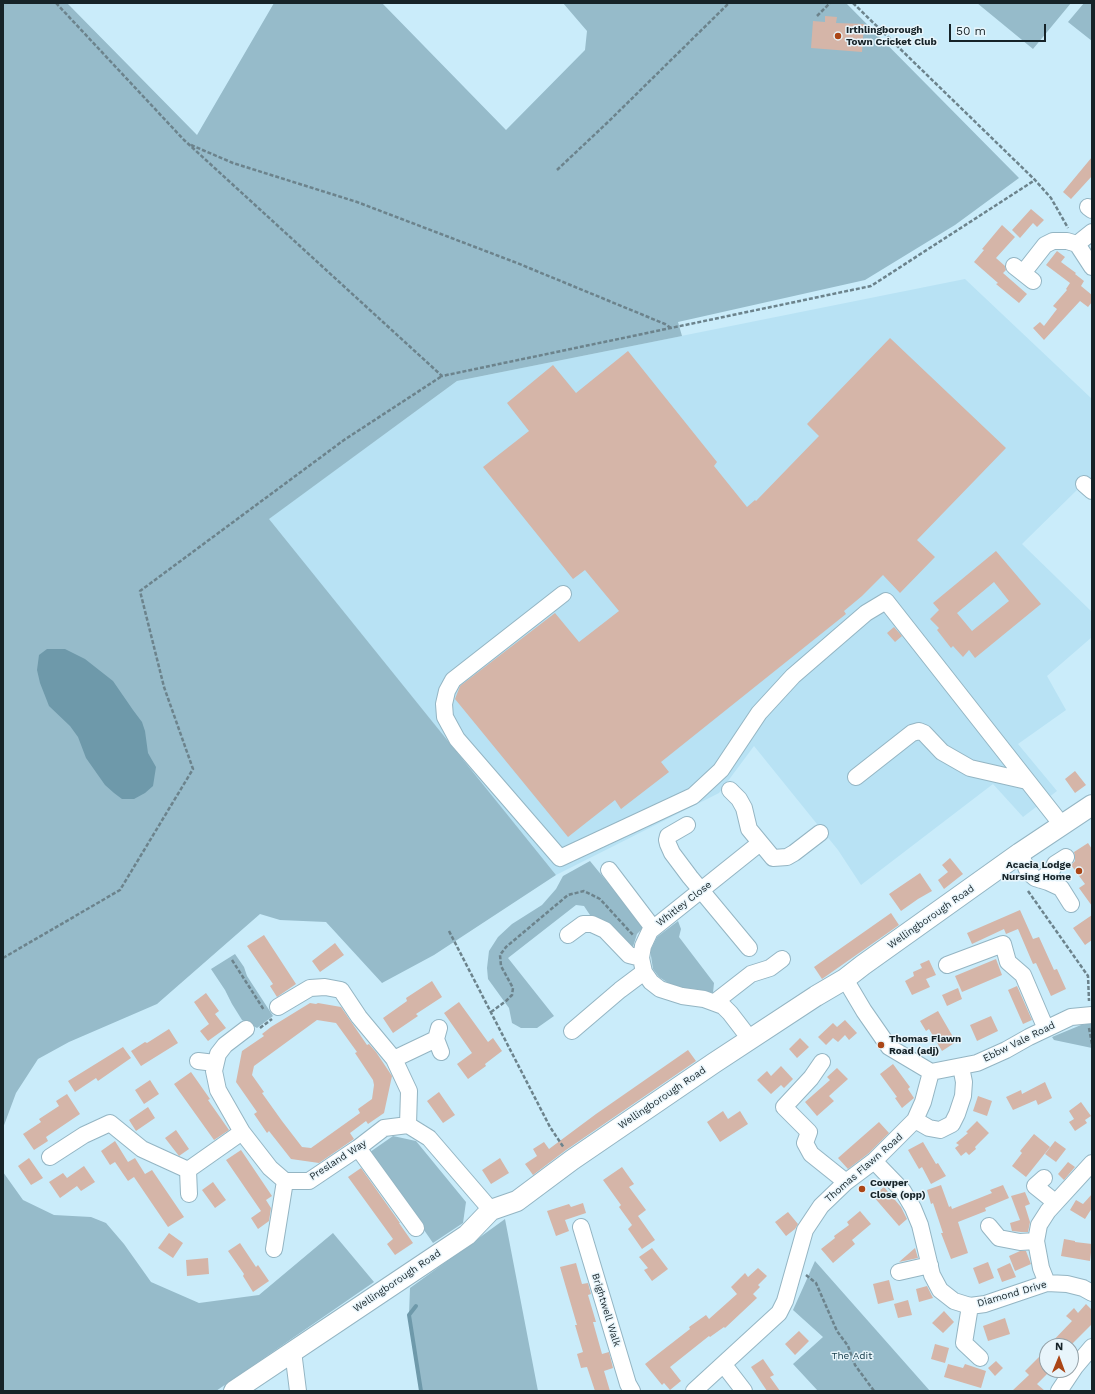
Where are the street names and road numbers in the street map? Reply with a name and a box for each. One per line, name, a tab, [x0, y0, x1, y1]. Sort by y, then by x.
street label: Whitley Close	[654, 879, 714, 929]
street label: Wellingborough Road	[885, 883, 977, 951]
street label: Ebbw Vale Road	[981, 1019, 1057, 1065]
street label: Wellingborough Road	[616, 1064, 708, 1132]
street label: Thomas Flawn Road	[823, 1131, 905, 1205]
street label: Presland Way	[307, 1137, 369, 1183]
street label: Wellingborough Road	[351, 1247, 443, 1315]
street label: Brightwell Walk	[589, 1272, 623, 1348]
street label: Diamond Drive	[976, 1278, 1048, 1310]

